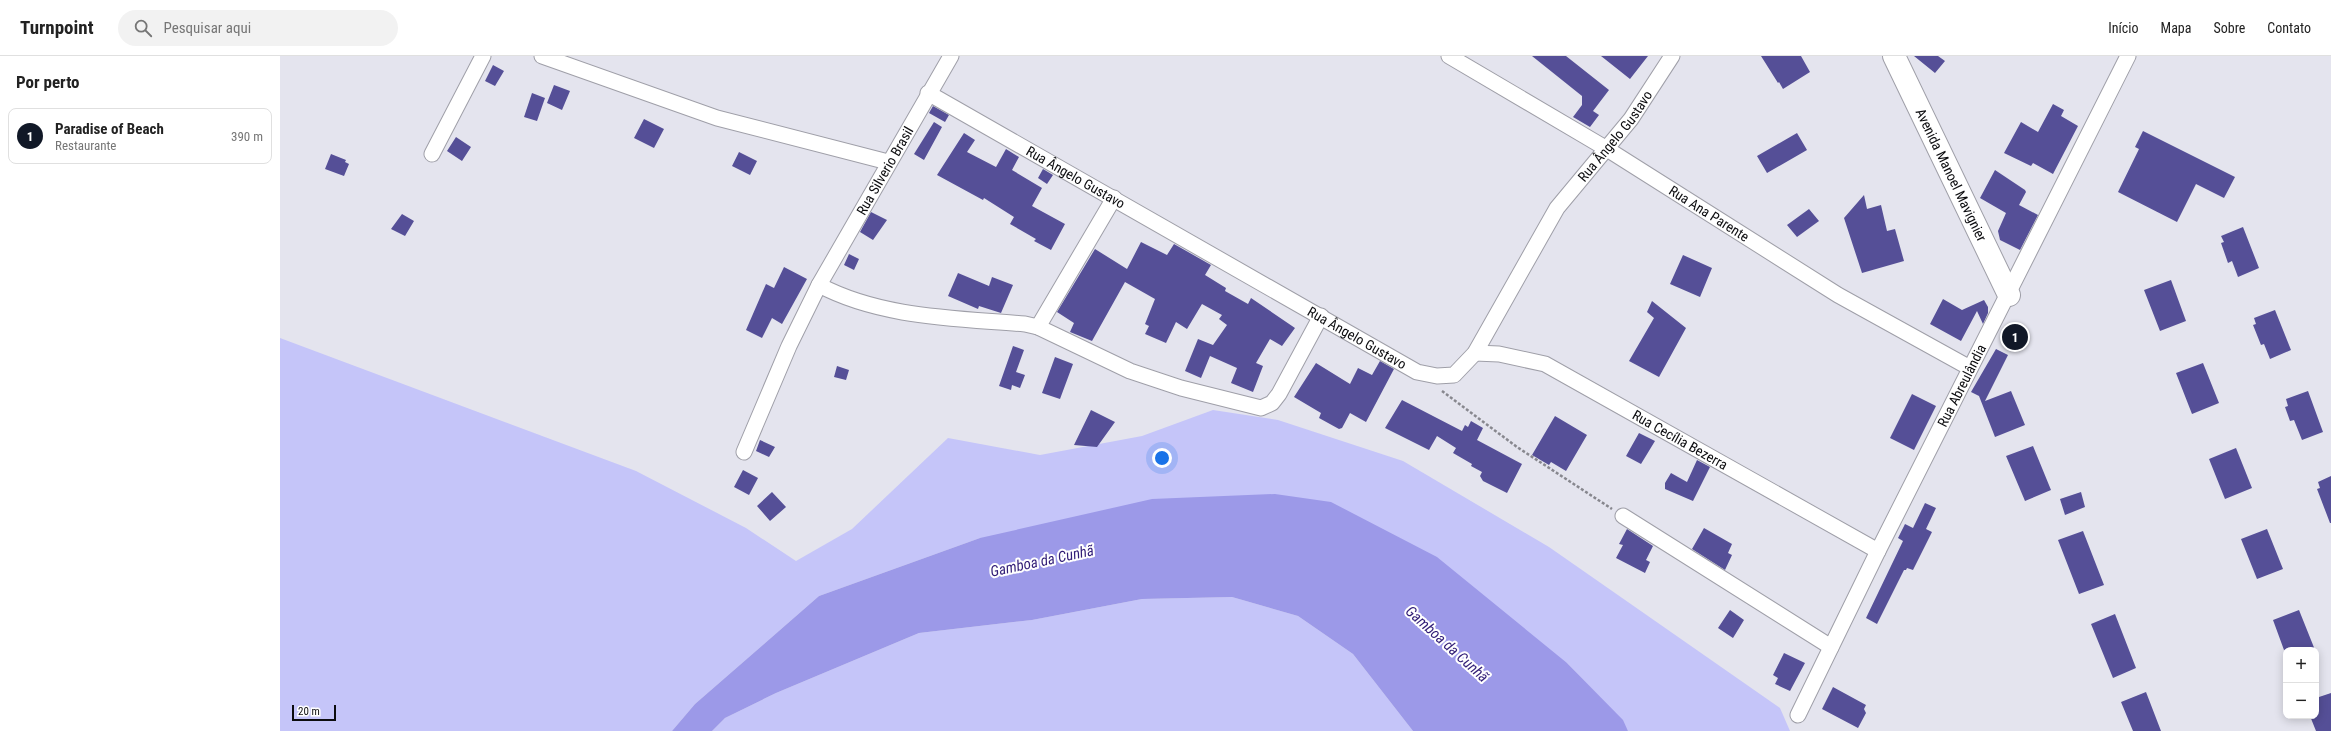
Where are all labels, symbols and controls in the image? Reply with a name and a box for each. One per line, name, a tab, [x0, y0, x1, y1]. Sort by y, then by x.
search box	[118, 10, 398, 46]
text: Turnpoint	[20, 16, 94, 39]
icon: search	[132, 17, 154, 39]
text: Pesquisar aqui	[164, 19, 251, 37]
text: Início	[2108, 20, 2139, 36]
text: Mapa	[2161, 20, 2191, 36]
text: Sobre	[2213, 20, 2245, 36]
text: Contato	[2267, 20, 2311, 36]
text: Por perto	[16, 72, 80, 92]
street label: Rua Ângelo Gustavo	[1575, 87, 1655, 185]
street label: Avenida Manoel Mavignier	[1913, 106, 1990, 244]
text: Paradise of Beach	[55, 120, 164, 138]
street label: Rua Silverio Brasil	[853, 124, 917, 218]
text: 1	[27, 129, 33, 144]
text: 390 m	[231, 129, 263, 144]
text: Restaurante	[55, 138, 116, 153]
street label: Rua Ângelo Gustavo	[1023, 143, 1128, 212]
street label: Rua Ana Parente	[1666, 182, 1752, 245]
street label: Rua Ângelo Gustavo	[1305, 303, 1409, 372]
pin: 1	[2002, 322, 2028, 352]
street label: Rua Abreulândia	[1934, 342, 1989, 429]
street label: Rua Cecília Bezerra	[1630, 407, 1730, 473]
your location	[1152, 448, 1172, 468]
water label: Gamboa da Cunhã	[989, 541, 1095, 581]
water label: Gamboa da Cunhã	[1402, 602, 1492, 686]
map controls	[2283, 647, 2319, 719]
button: +	[2283, 647, 2319, 683]
button: −	[2283, 683, 2319, 719]
scale bar	[292, 703, 336, 722]
text: 20 m	[298, 705, 320, 718]

